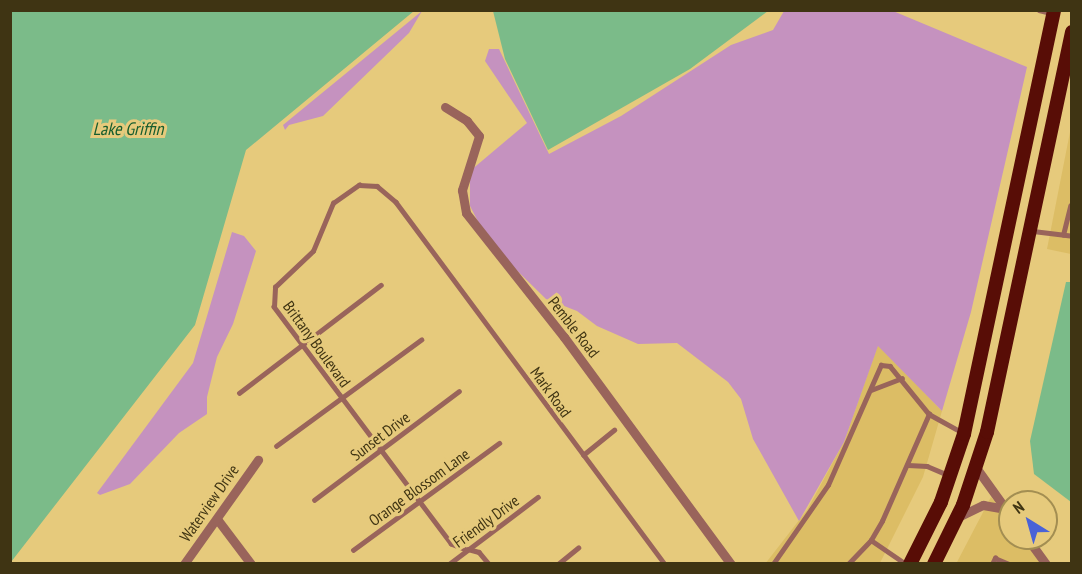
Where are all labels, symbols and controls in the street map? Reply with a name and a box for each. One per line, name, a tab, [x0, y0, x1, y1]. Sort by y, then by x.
water label: Lake Griffin	[93, 118, 163, 140]
street label: Pemble Road	[544, 293, 604, 361]
street label: Brittany Boulevard	[279, 297, 355, 391]
street label: Mark Road	[526, 363, 576, 421]
street label: Sunset Drive	[346, 407, 414, 465]
street label: Orange Blossom Lane	[365, 444, 473, 530]
street label: Waterview Drive	[175, 461, 243, 545]
north arrow	[998, 490, 1058, 550]
street label: Friendly Drive	[449, 491, 523, 551]
text: N	[1009, 497, 1028, 518]

